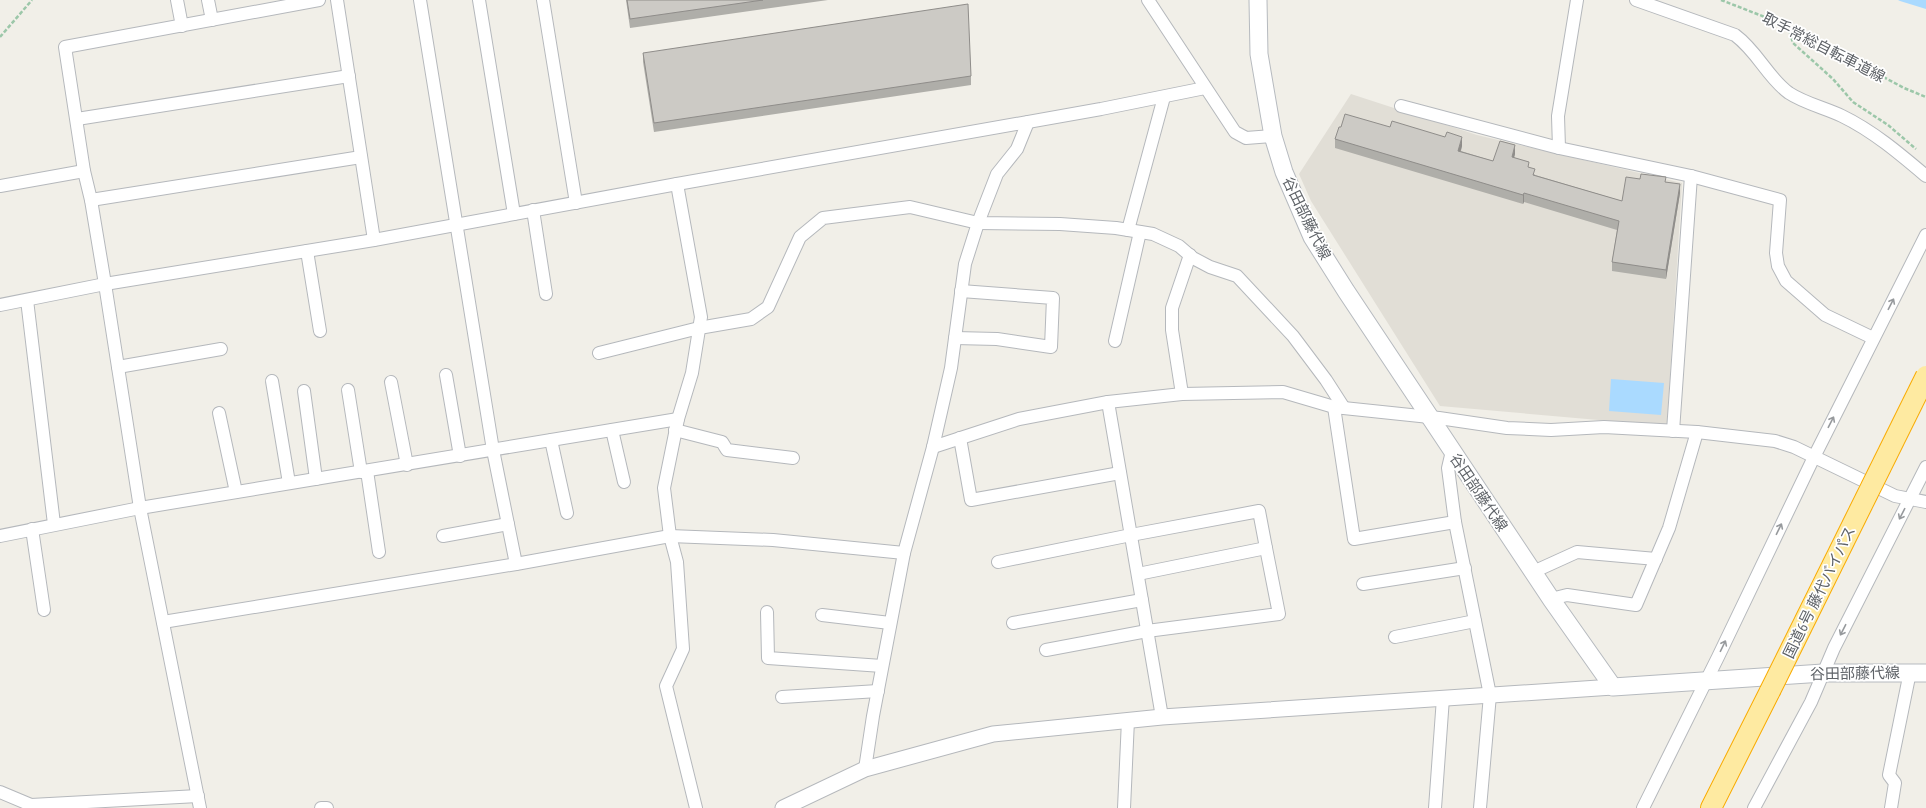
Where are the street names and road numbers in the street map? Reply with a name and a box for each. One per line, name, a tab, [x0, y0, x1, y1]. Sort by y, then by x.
street label: 取手常総自転車道線	[1760, 8, 1888, 86]
street label: 谷田部藤代線	[1279, 173, 1335, 263]
street label: 谷田部藤代線	[1446, 449, 1512, 535]
street label: 国道6号 藤代バイパス	[1779, 523, 1859, 661]
street label: 谷田部藤代線	[1810, 663, 1900, 683]

